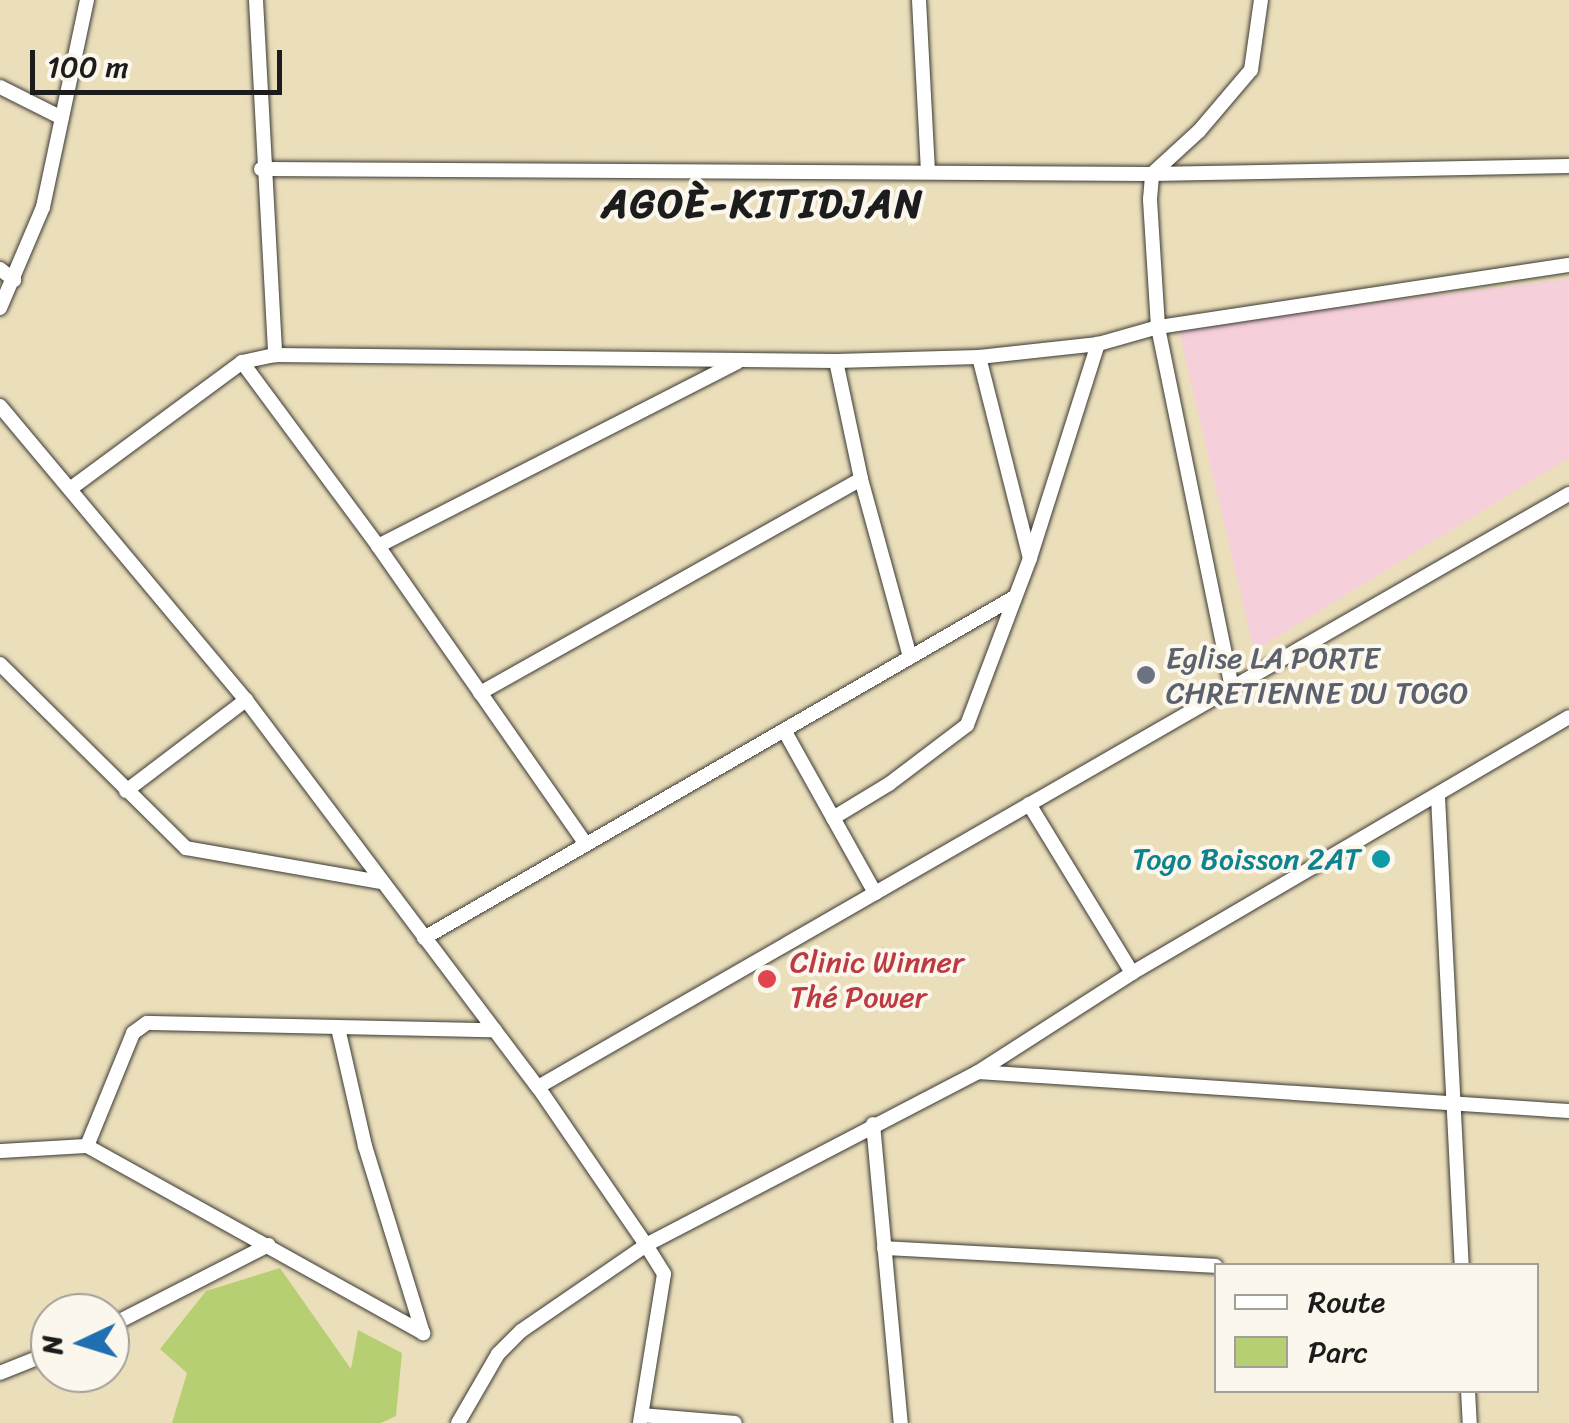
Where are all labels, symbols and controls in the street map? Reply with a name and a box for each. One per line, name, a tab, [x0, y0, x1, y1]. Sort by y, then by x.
scale bar	[35, 30, 288, 92]
text: 100 m	[47, 40, 129, 94]
district label: AGOÈ-KITIDJAN	[603, 180, 923, 228]
place label: Eglise LA PORTE CHRETIENNE DU TOGO	[1166, 640, 1470, 710]
marker: Eglise LA PORTE CHRETIENNE DU TOGO	[1135, 664, 1157, 686]
place label: Togo Boisson 2AT	[1131, 841, 1361, 877]
marker: Togo Boisson 2AT	[1370, 848, 1392, 870]
place label: Clinic Winner Thé Power	[790, 944, 964, 1014]
marker: Clinic Winner Thé Power	[754, 966, 780, 992]
legend	[1214, 1263, 1539, 1393]
text: Route	[1308, 1275, 1385, 1329]
north arrow	[30, 1293, 130, 1393]
text: Parc	[1308, 1325, 1369, 1379]
text: N	[26, 1334, 77, 1356]

